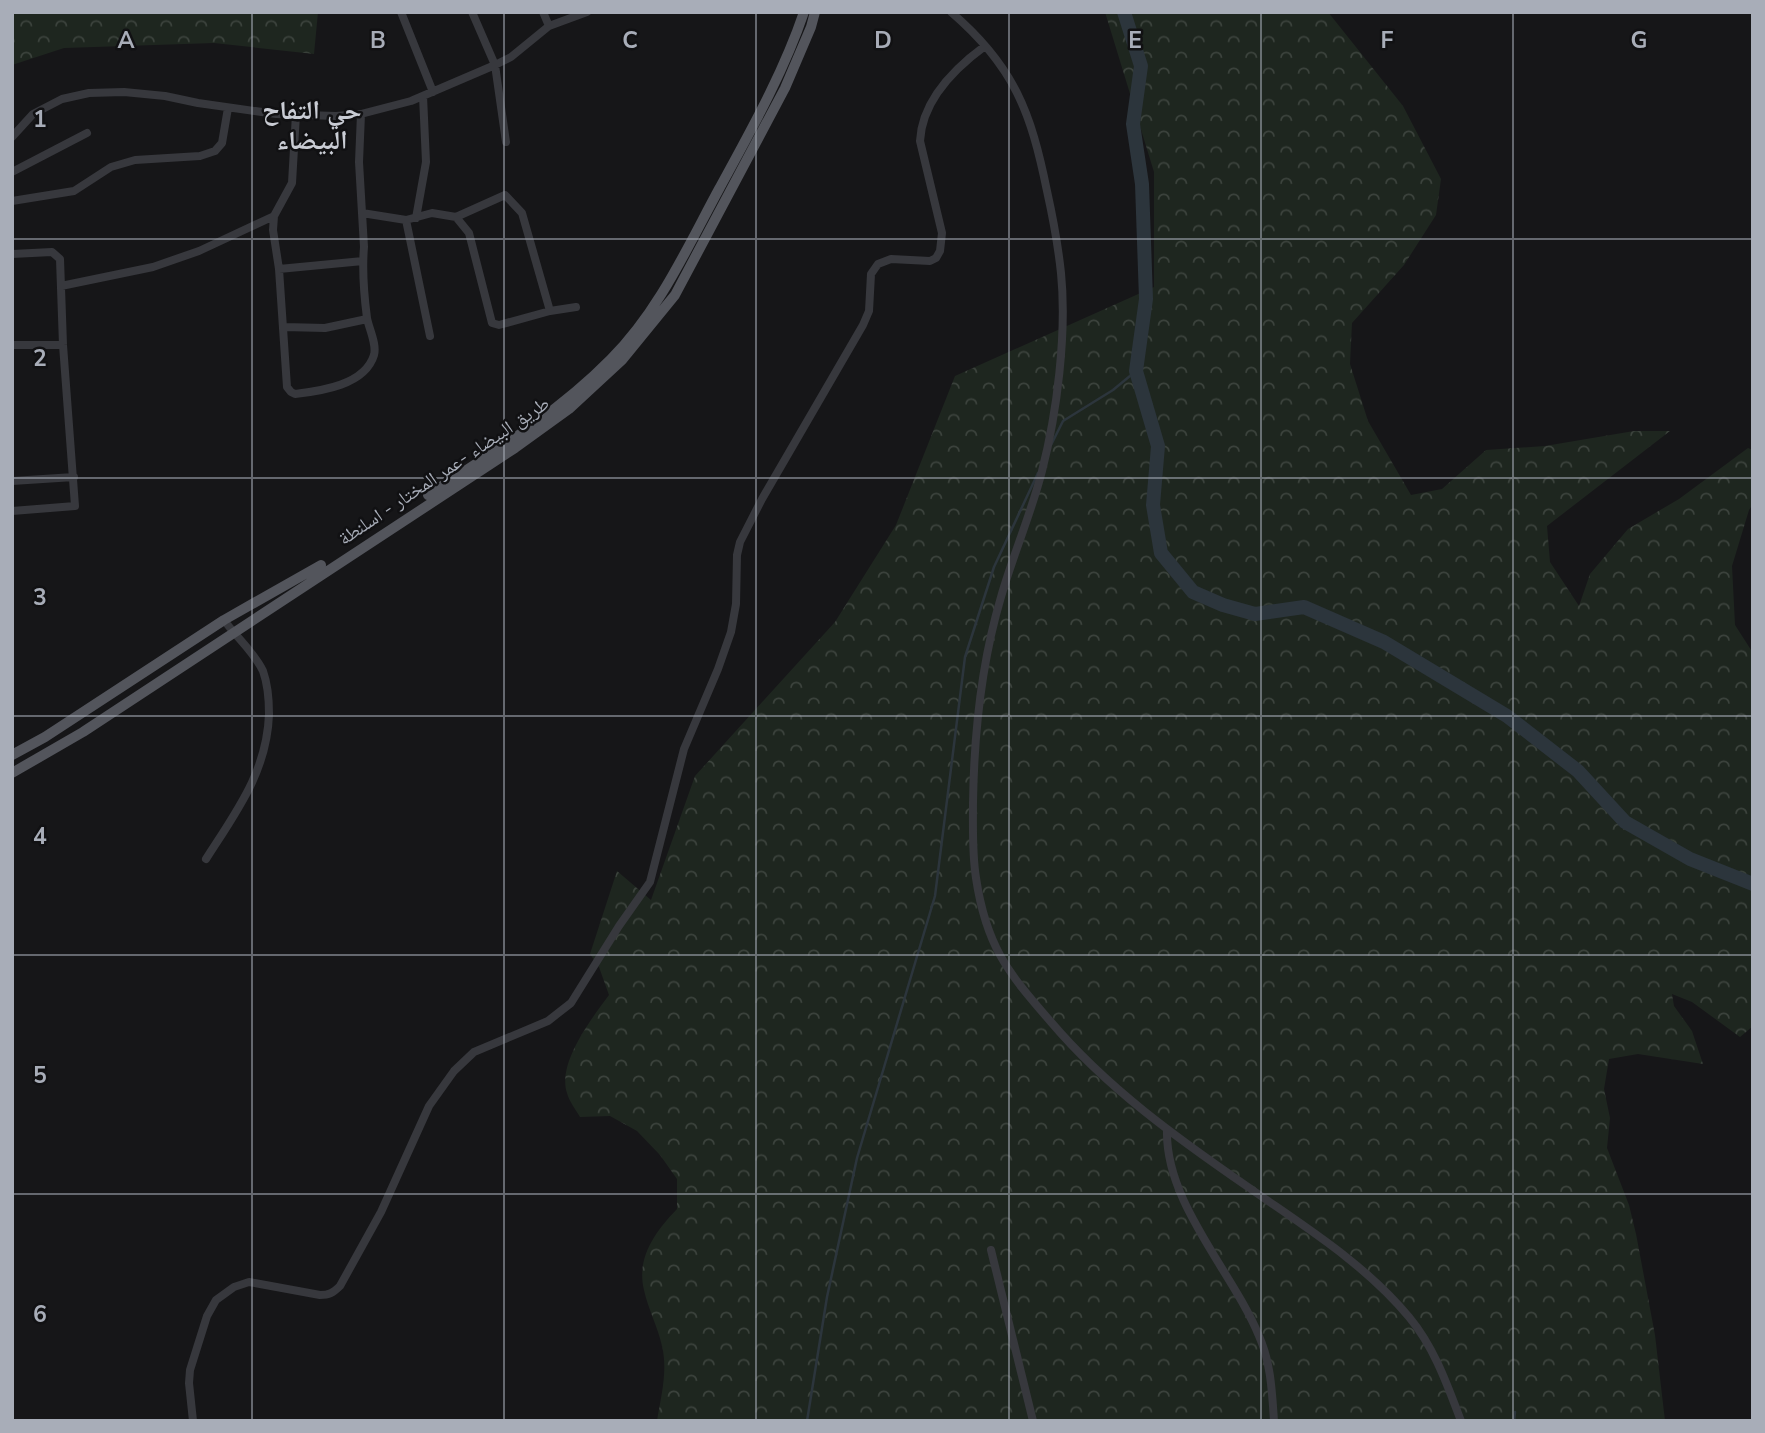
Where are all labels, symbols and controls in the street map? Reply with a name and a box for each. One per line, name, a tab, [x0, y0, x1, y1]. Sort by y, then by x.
text: A	[117, 25, 135, 56]
text: B	[370, 25, 386, 56]
text: C	[622, 25, 638, 56]
text: D	[874, 25, 892, 56]
text: E	[1128, 25, 1142, 56]
text: F	[1381, 25, 1394, 56]
text: G	[1631, 25, 1647, 56]
district label: حي التفاح البيضاء	[262, 93, 362, 158]
text: 1	[33, 104, 47, 135]
text: 2	[33, 343, 47, 374]
street label: طريق البيضاء -عمر المختار - اسلنطة	[333, 391, 555, 551]
text: 3	[33, 582, 47, 613]
text: 4	[33, 821, 47, 852]
text: 5	[33, 1060, 47, 1091]
text: 6	[33, 1299, 47, 1330]

